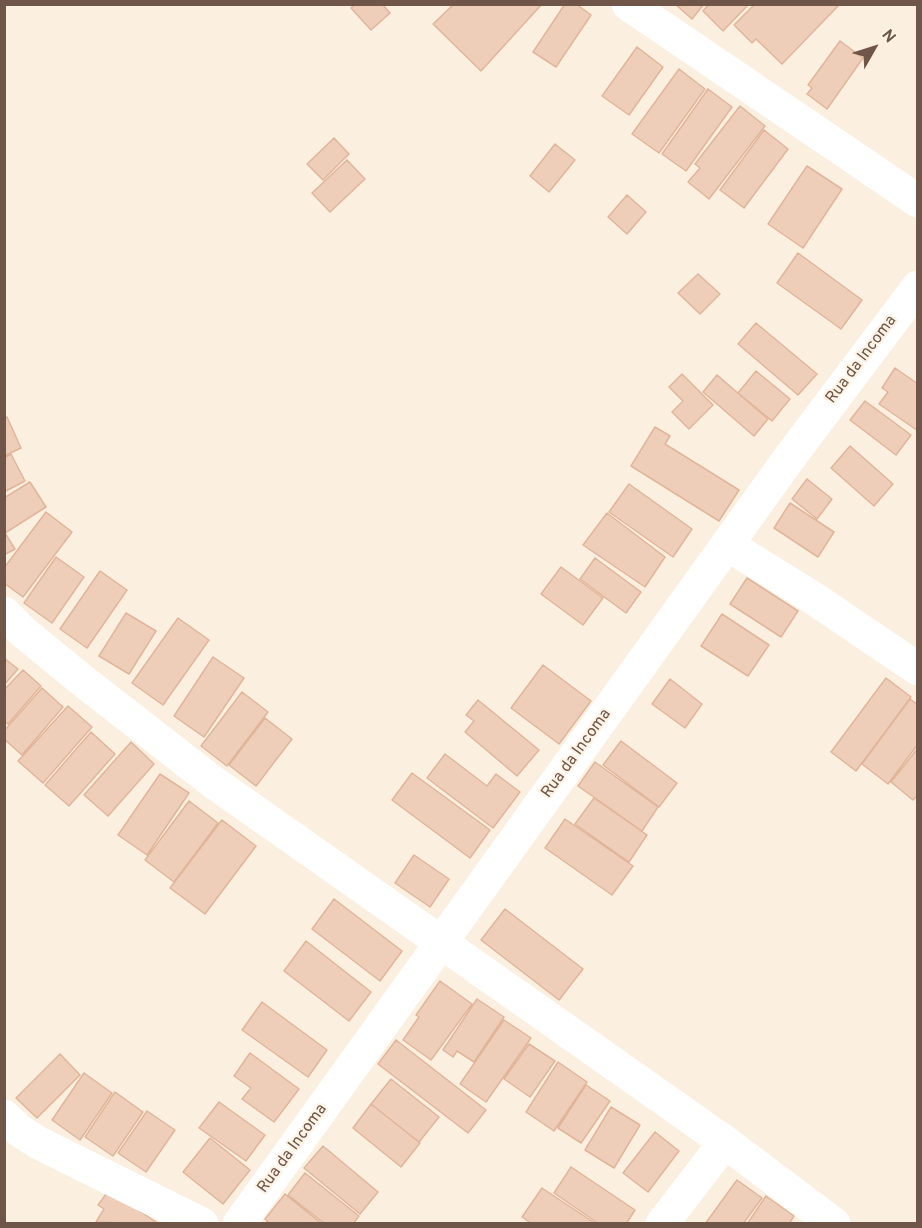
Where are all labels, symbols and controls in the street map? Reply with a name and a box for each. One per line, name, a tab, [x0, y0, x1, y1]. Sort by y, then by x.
north arrow	[844, 18, 904, 78]
text: N	[877, 26, 899, 47]
street label: Rua da Incoma	[823, 312, 901, 408]
street label: Rua da Incoma	[538, 706, 616, 802]
street label: Rua da Incoma	[254, 1101, 332, 1197]

